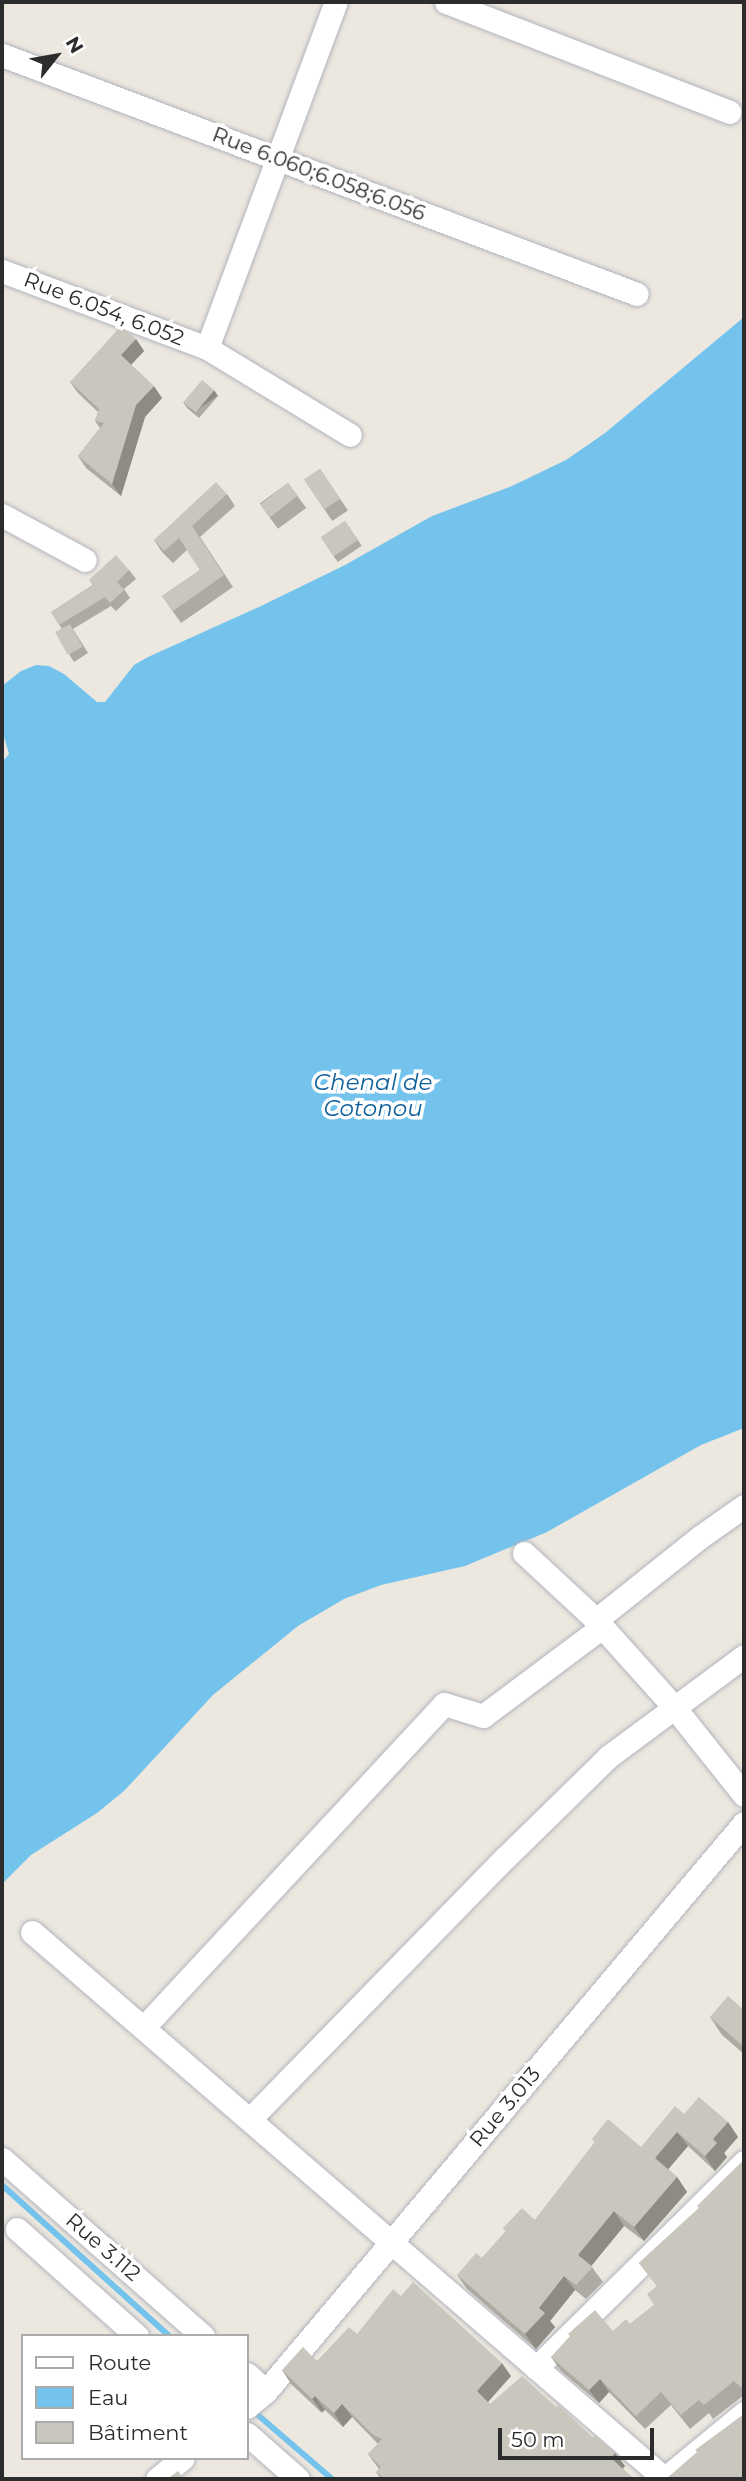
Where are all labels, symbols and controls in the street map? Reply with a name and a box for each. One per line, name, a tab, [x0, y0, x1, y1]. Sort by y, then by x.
north arrow	[21, 21, 91, 91]
text: N	[61, 32, 88, 57]
street label: Rue 6.060;6.058;6.056	[209, 122, 429, 226]
street label: Rue 6.054, 6.052	[20, 267, 188, 351]
water label: Chenal de Cotonou	[314, 1068, 432, 1122]
street label: Rue 3.013	[464, 2062, 546, 2152]
street label: Rue 3.112	[61, 2208, 145, 2286]
legend	[21, 2334, 248, 2460]
text: Route	[88, 2350, 151, 2375]
text: Eau	[88, 2385, 128, 2410]
scale bar	[501, 2414, 657, 2458]
text: Bâtiment	[88, 2420, 188, 2445]
text: 50 m	[511, 2427, 565, 2452]

